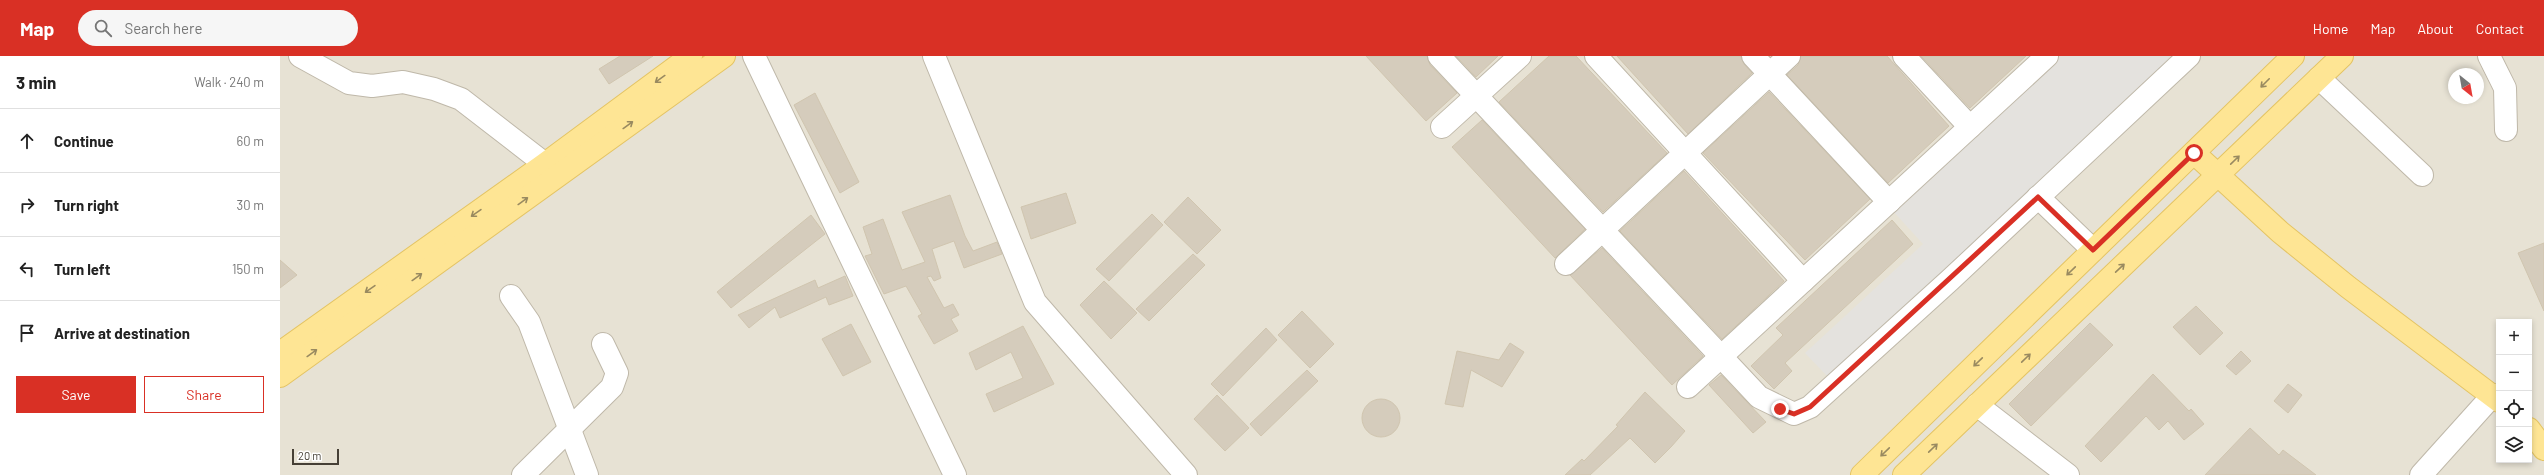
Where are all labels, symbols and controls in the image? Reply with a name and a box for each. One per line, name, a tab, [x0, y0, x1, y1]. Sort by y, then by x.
search box	[78, 10, 358, 46]
text: Map	[20, 17, 54, 40]
icon: search	[92, 17, 114, 39]
text: Search here	[124, 19, 202, 37]
text: Home	[2313, 20, 2349, 37]
text: Map	[2371, 20, 2395, 37]
text: About	[2417, 20, 2454, 37]
text: Contact	[2476, 20, 2524, 37]
north arrow	[2448, 68, 2484, 104]
text: 3 min	[16, 72, 56, 92]
text: Walk · 240 m	[194, 74, 264, 90]
one-way arrow	[654, 75, 665, 83]
one-way arrow	[2260, 78, 2270, 88]
one-way arrow	[622, 121, 633, 129]
icon: ahead	[16, 130, 38, 152]
text: Continue	[54, 132, 114, 150]
text: 60 m	[237, 133, 264, 149]
route start	[2185, 144, 2203, 162]
one-way arrow	[2230, 155, 2240, 165]
icon: right	[16, 194, 38, 216]
text: Turn right	[54, 196, 119, 214]
text: 30 m	[237, 197, 264, 213]
one-way arrow	[517, 197, 528, 205]
one-way arrow	[470, 209, 481, 218]
icon: left	[16, 258, 38, 280]
text: Turn left	[54, 260, 110, 278]
text: 150 m	[232, 261, 264, 277]
one-way arrow	[2115, 263, 2125, 273]
one-way arrow	[2066, 266, 2076, 276]
one-way arrow	[411, 273, 422, 281]
one-way arrow	[364, 285, 375, 293]
map controls	[2496, 319, 2532, 463]
button: +	[2496, 319, 2532, 355]
icon: arrive	[16, 322, 38, 344]
text: Arrive at destination	[54, 324, 190, 342]
one-way arrow	[306, 349, 317, 357]
one-way arrow	[2021, 353, 2031, 363]
button: −	[2496, 355, 2532, 391]
one-way arrow	[1973, 357, 1983, 367]
button: Save	[16, 376, 136, 413]
button: Share	[144, 376, 264, 413]
button: locate	[2496, 391, 2532, 427]
route end	[1771, 400, 1789, 418]
button: layers	[2496, 427, 2532, 463]
one-way arrow	[1927, 444, 1937, 453]
scale bar	[292, 447, 339, 466]
one-way arrow	[1880, 448, 1890, 457]
text: 20 m	[298, 449, 321, 462]

